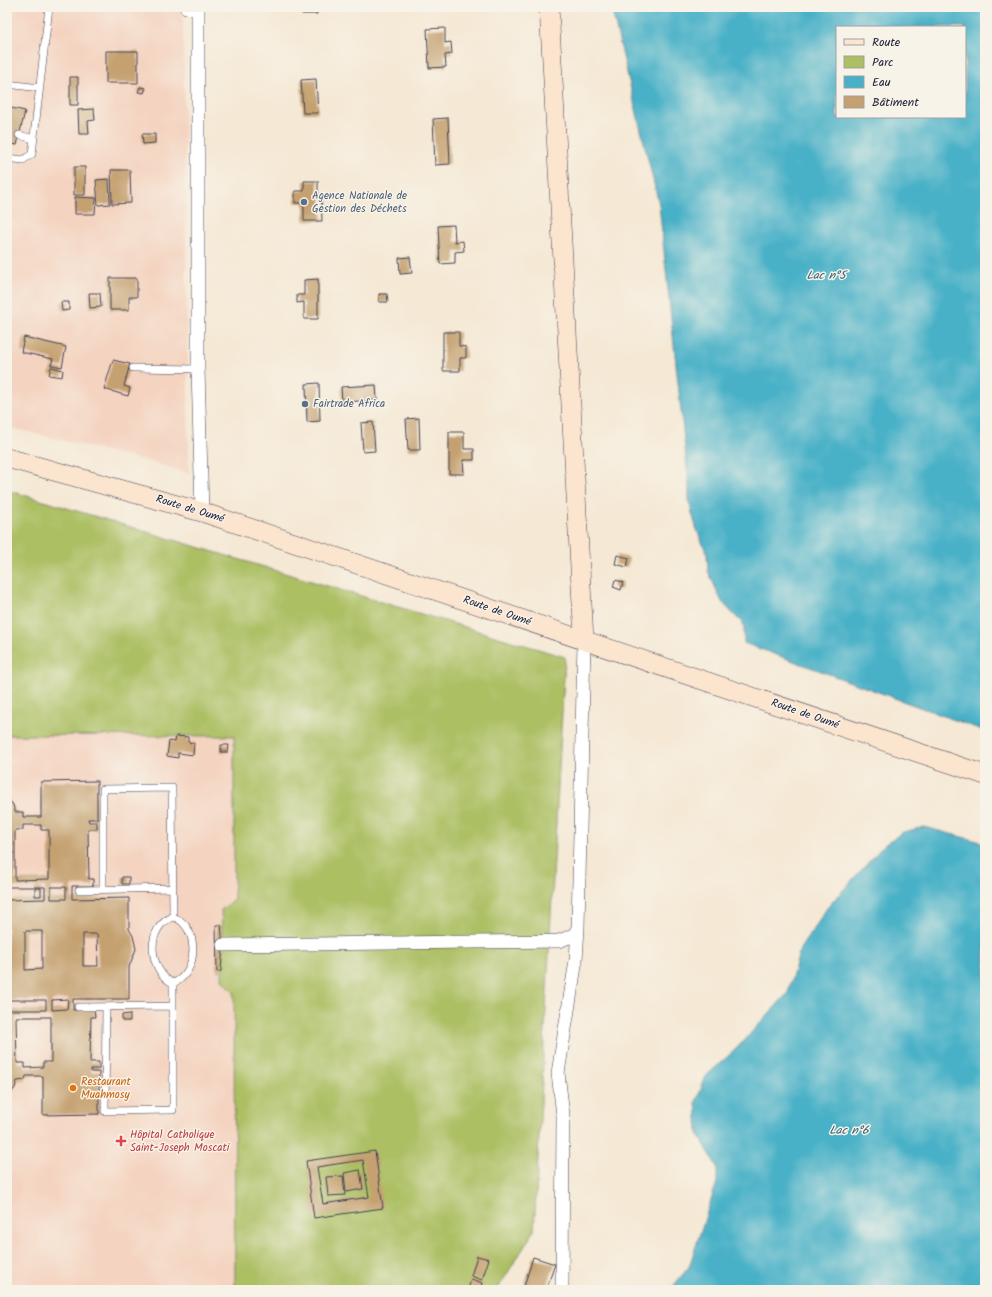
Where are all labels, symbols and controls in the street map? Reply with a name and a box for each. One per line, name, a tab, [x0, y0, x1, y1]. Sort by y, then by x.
legend	[836, 26, 966, 118]
text: Route	[872, 33, 901, 52]
text: Parc	[872, 53, 893, 72]
text: Eau	[872, 73, 891, 92]
text: Bâtiment	[872, 93, 919, 112]
place label: Agence Nationale de Gestion des Déchets	[312, 187, 407, 218]
marker: Agence Nationale de Gestion des Déchets	[299, 197, 309, 207]
water label: Lac n°5	[806, 266, 849, 285]
place label: Fairtrade Africa	[313, 395, 385, 413]
marker: Fairtrade Africa	[300, 399, 310, 409]
street label: Route de Oumé	[154, 490, 228, 528]
street label: Route de Oumé	[461, 591, 535, 631]
street label: Route de Oumé	[769, 694, 843, 734]
place label: Restaurant Muahmosy	[81, 1073, 131, 1104]
marker: Restaurant Muahmosy	[68, 1083, 78, 1093]
water label: Lac n°6	[829, 1121, 870, 1140]
place label: Hôpital Catholique Saint-Joseph Moscati	[130, 1126, 230, 1157]
marker: Hôpital Catholique Saint-Joseph Moscati	[115, 1135, 127, 1147]

